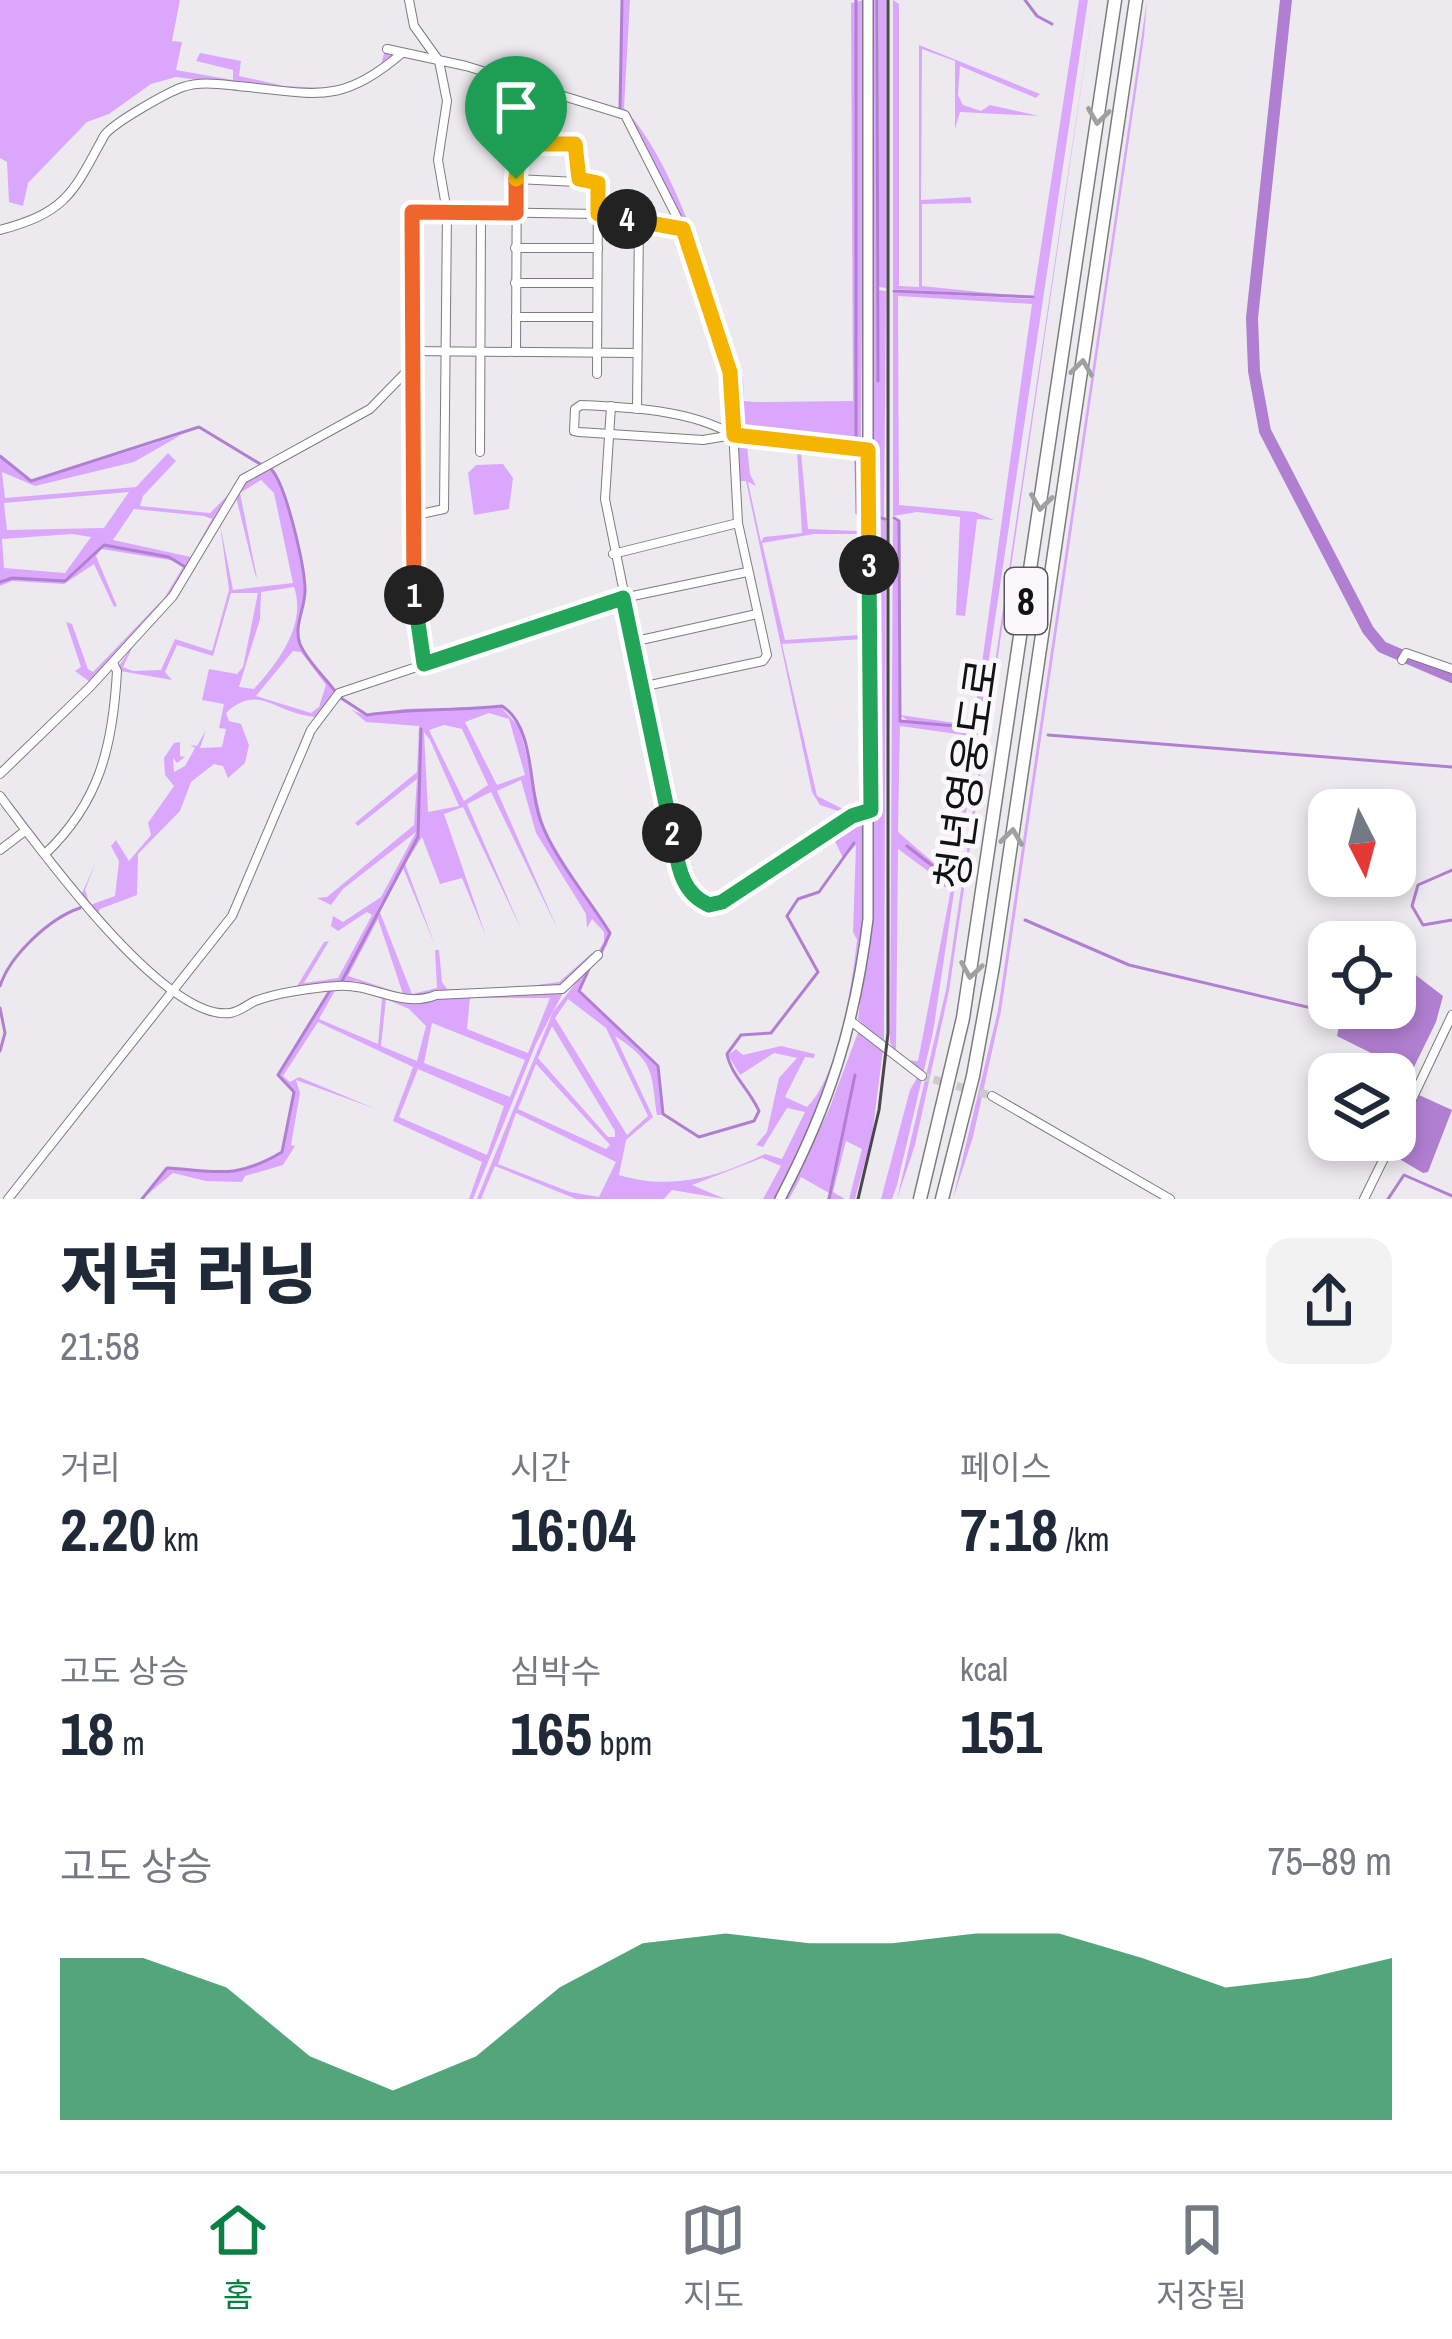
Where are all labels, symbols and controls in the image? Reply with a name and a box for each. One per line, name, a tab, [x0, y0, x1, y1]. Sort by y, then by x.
pin	[465, 56, 567, 179]
icon: arrive	[483, 74, 549, 140]
one-way arrow	[1086, 106, 1112, 126]
pin: 4	[597, 189, 657, 249]
text: 4	[619, 197, 635, 241]
one-way arrow	[1068, 359, 1094, 378]
one-way arrow	[1029, 492, 1055, 511]
pin: 3	[839, 535, 899, 595]
text: 3	[861, 543, 877, 587]
pin: 1	[384, 565, 444, 625]
road number: 8	[1005, 568, 1047, 634]
text: 1	[406, 573, 422, 617]
street label: 청년영웅도로	[923, 655, 1011, 893]
north arrow	[1308, 789, 1416, 897]
map controls	[1308, 789, 1416, 1161]
pin: 2	[642, 803, 702, 863]
text: 2	[664, 811, 680, 855]
one-way arrow	[998, 827, 1024, 847]
button: locate	[1308, 921, 1416, 1029]
one-way arrow	[959, 960, 984, 980]
button: layers	[1308, 1053, 1416, 1161]
text: 저녁 러닝	[60, 1230, 318, 1319]
button: share	[1266, 1238, 1392, 1364]
text: 21:58	[60, 1320, 140, 1372]
text: 거리	[60, 1445, 121, 1489]
text: 시간	[510, 1445, 571, 1489]
text: 페이스	[960, 1445, 1051, 1489]
text: 2.20	[60, 1489, 156, 1570]
text: 16:04	[510, 1489, 636, 1570]
text: 7:18	[960, 1489, 1058, 1570]
text: km	[156, 1517, 199, 1561]
text: /km	[1058, 1517, 1110, 1561]
text: kcal	[960, 1647, 1008, 1691]
text: 고도 상승	[60, 1649, 189, 1693]
text: 심박수	[510, 1649, 601, 1693]
text: 151	[960, 1691, 1042, 1772]
text: 18	[60, 1693, 115, 1774]
text: 165	[510, 1693, 592, 1774]
text: m	[115, 1721, 145, 1765]
text: bpm	[592, 1721, 652, 1765]
text: 75–89 m	[1268, 1835, 1392, 1887]
text: 고도 상승	[60, 1840, 212, 1892]
tab: 홈	[205, 2197, 271, 2317]
tab: 지도	[680, 2197, 746, 2317]
tab: 저장됨	[1156, 2197, 1247, 2317]

